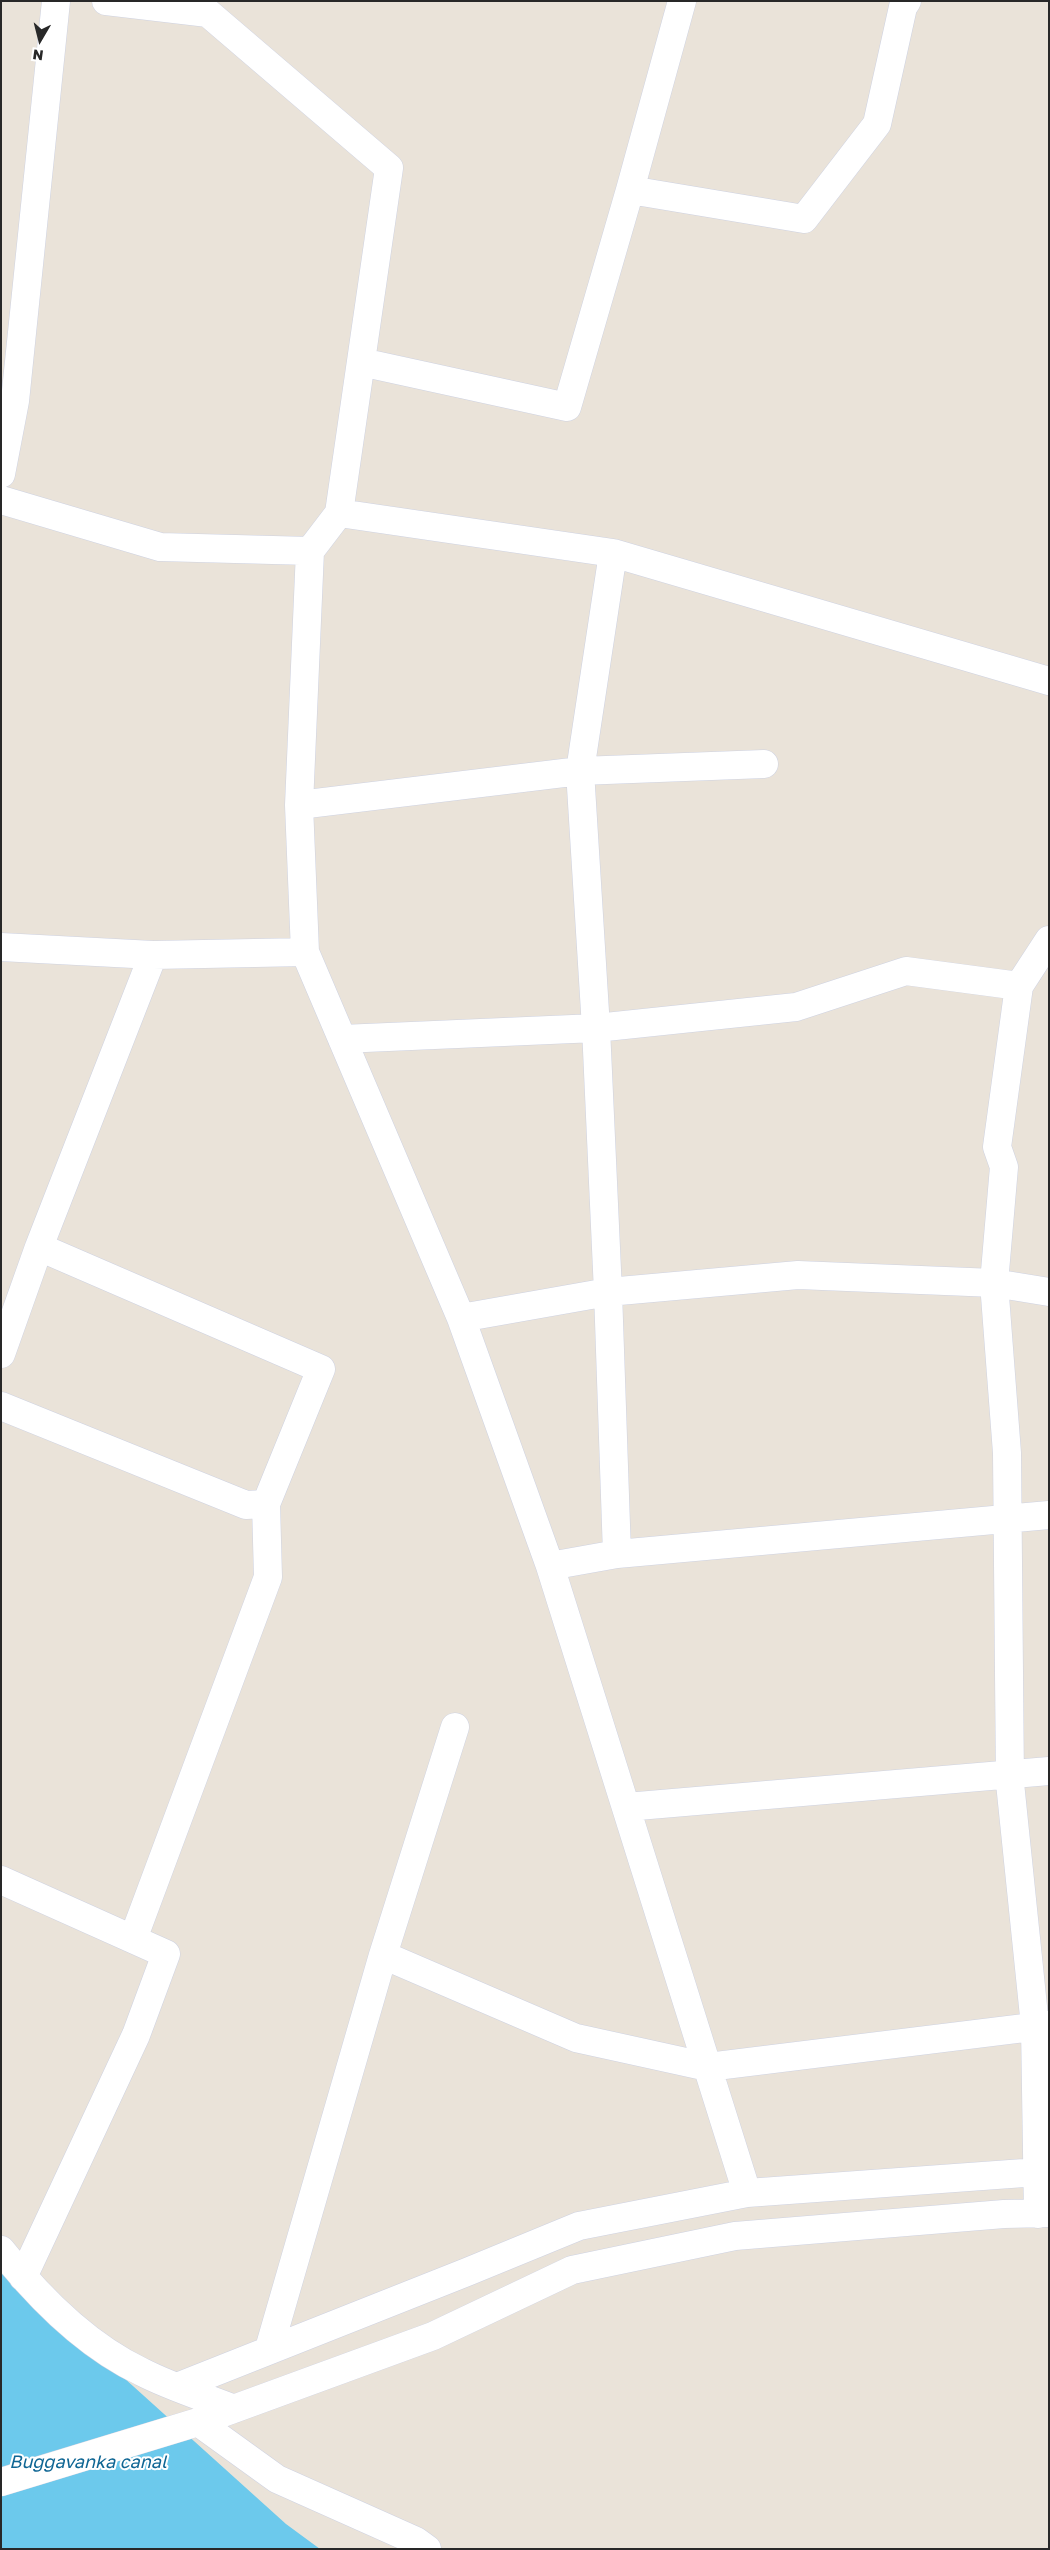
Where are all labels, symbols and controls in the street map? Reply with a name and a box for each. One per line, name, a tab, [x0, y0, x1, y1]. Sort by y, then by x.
north arrow	[15, 15, 65, 65]
text: N	[31, 46, 44, 65]
water label: Buggavanka canal	[9, 2451, 167, 2473]

